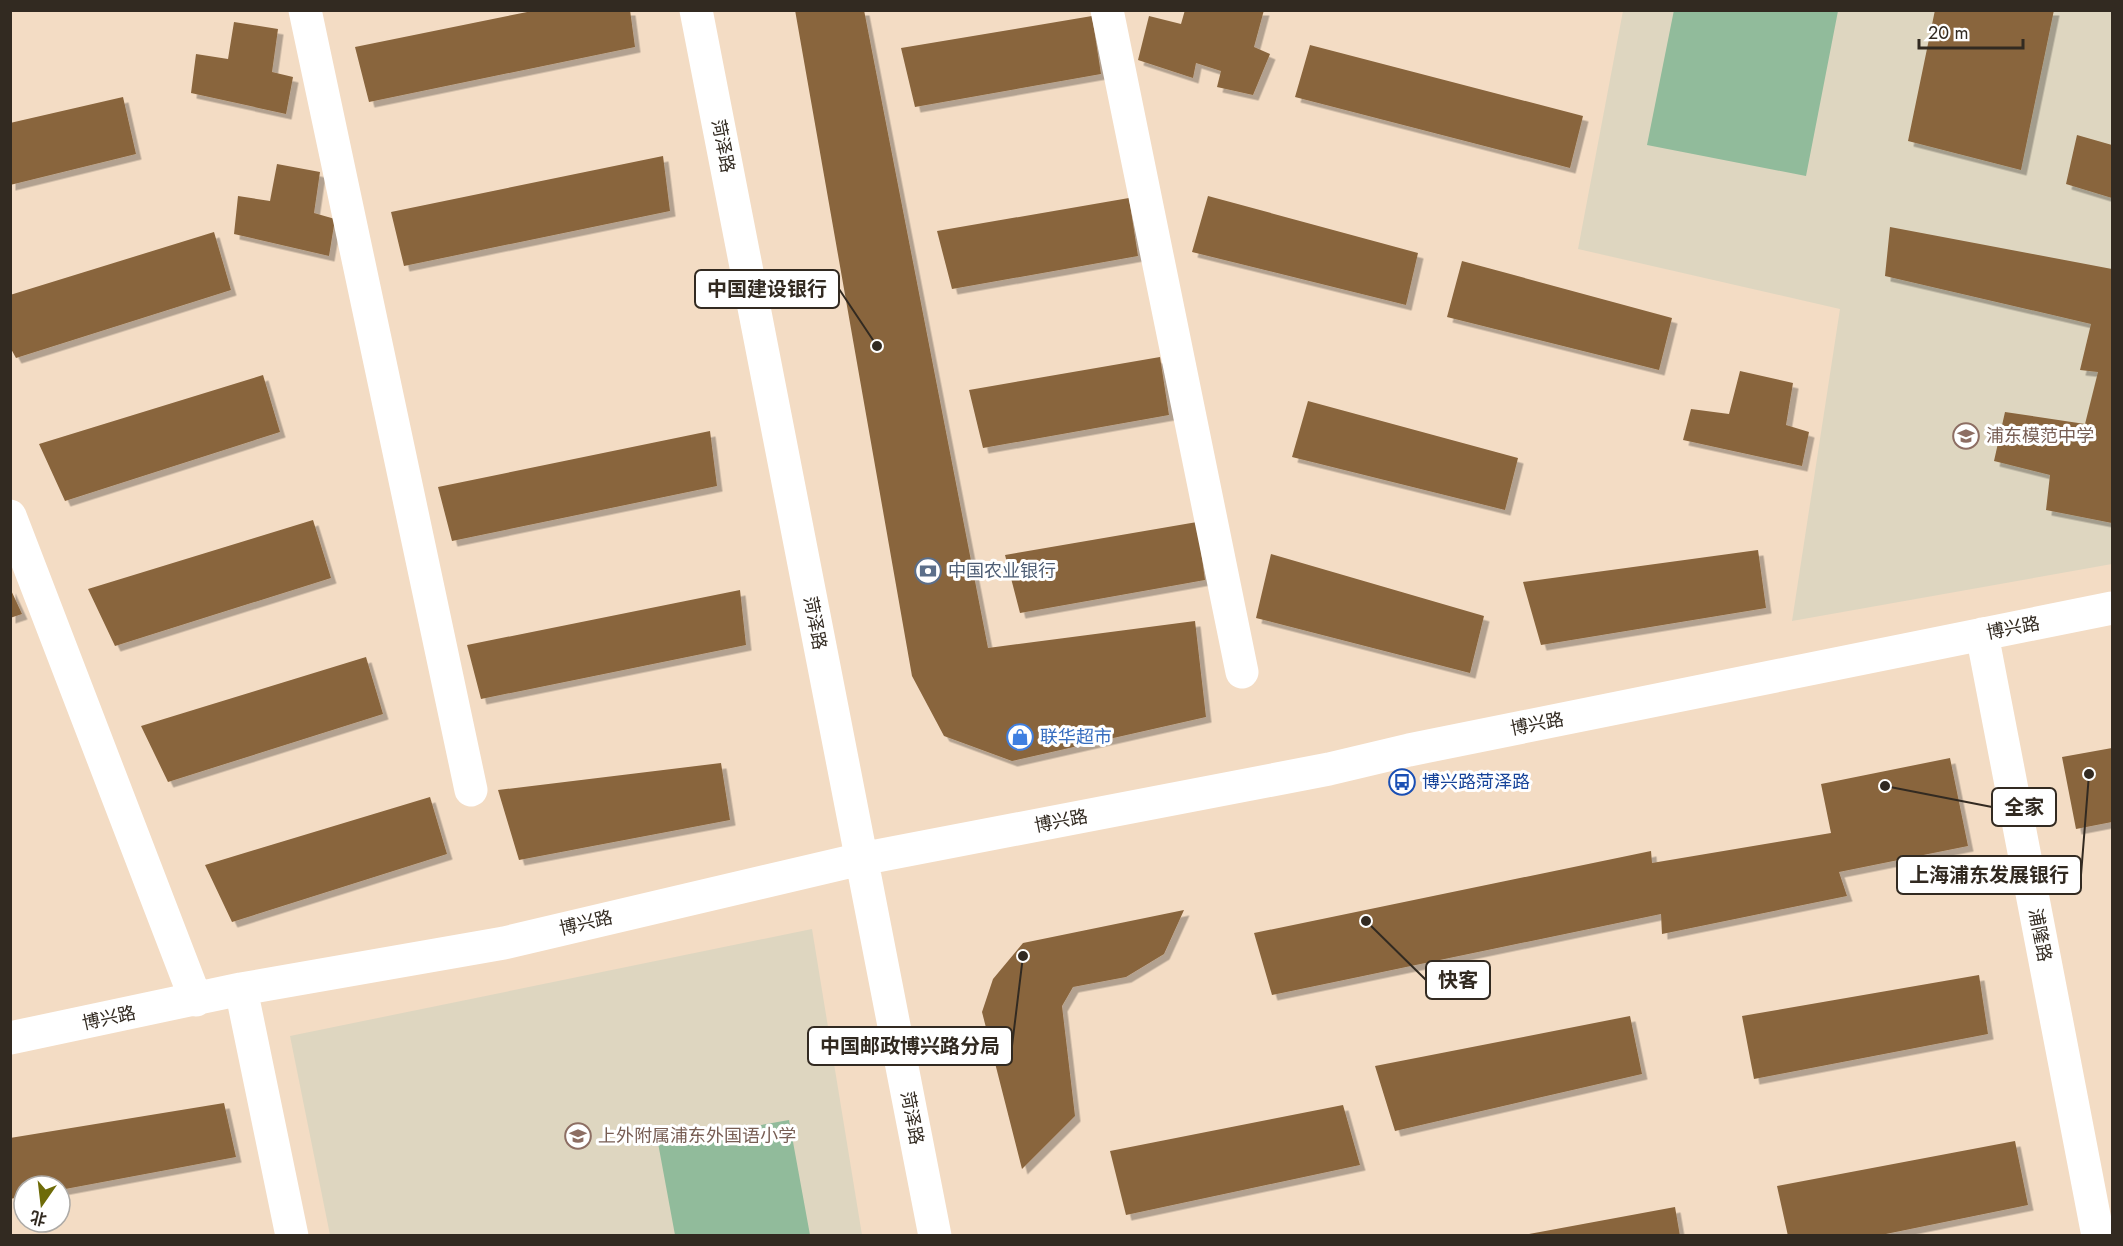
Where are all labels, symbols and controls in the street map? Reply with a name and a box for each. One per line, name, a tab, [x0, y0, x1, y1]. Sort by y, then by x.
scale bar	[1919, 12, 2022, 50]
text: 20 m	[1928, 20, 1968, 46]
street label: 菏泽路	[705, 117, 741, 175]
callout: 中国建设银行	[695, 270, 839, 308]
text: 中国建设银行	[707, 275, 827, 304]
school or university icon: 浦东模范中学	[1951, 421, 1981, 451]
place label: 浦东模范中学	[1986, 423, 2094, 449]
bank icon: 中国农业银行	[913, 556, 943, 586]
place label: 中国农业银行	[948, 558, 1056, 584]
street label: 菏泽路	[797, 594, 833, 652]
street label: 博兴路	[1984, 610, 2042, 646]
street label: 博兴路	[1508, 706, 1566, 742]
shop icon: 联华超市	[1005, 722, 1035, 752]
place label: 联华超市	[1040, 724, 1112, 750]
bus stop icon: 博兴路菏泽路	[1387, 767, 1417, 797]
place label: 博兴路菏泽路	[1422, 769, 1530, 795]
callout: 全家	[1992, 788, 2056, 826]
text: 全家	[2004, 793, 2044, 822]
street label: 博兴路	[1032, 803, 1090, 839]
callout: 上海浦东发展银行	[1897, 856, 2081, 894]
text: 上海浦东发展银行	[1909, 861, 2069, 890]
street label: 博兴路	[557, 904, 615, 942]
street label: 浦隆路	[2022, 906, 2058, 964]
callout: 快客	[1426, 961, 1490, 999]
text: 快客	[1438, 966, 1478, 995]
street label: 博兴路	[80, 1000, 138, 1036]
callout: 中国邮政博兴路分局	[808, 1027, 1012, 1065]
text: 中国邮政博兴路分局	[820, 1032, 1000, 1061]
street label: 菏泽路	[894, 1089, 930, 1147]
school or university icon: 上外附属浦东外国语小学	[563, 1121, 593, 1151]
place label: 上外附属浦东外国语小学	[598, 1123, 796, 1149]
north arrow	[12, 1174, 72, 1234]
text: 北	[28, 1205, 49, 1231]

